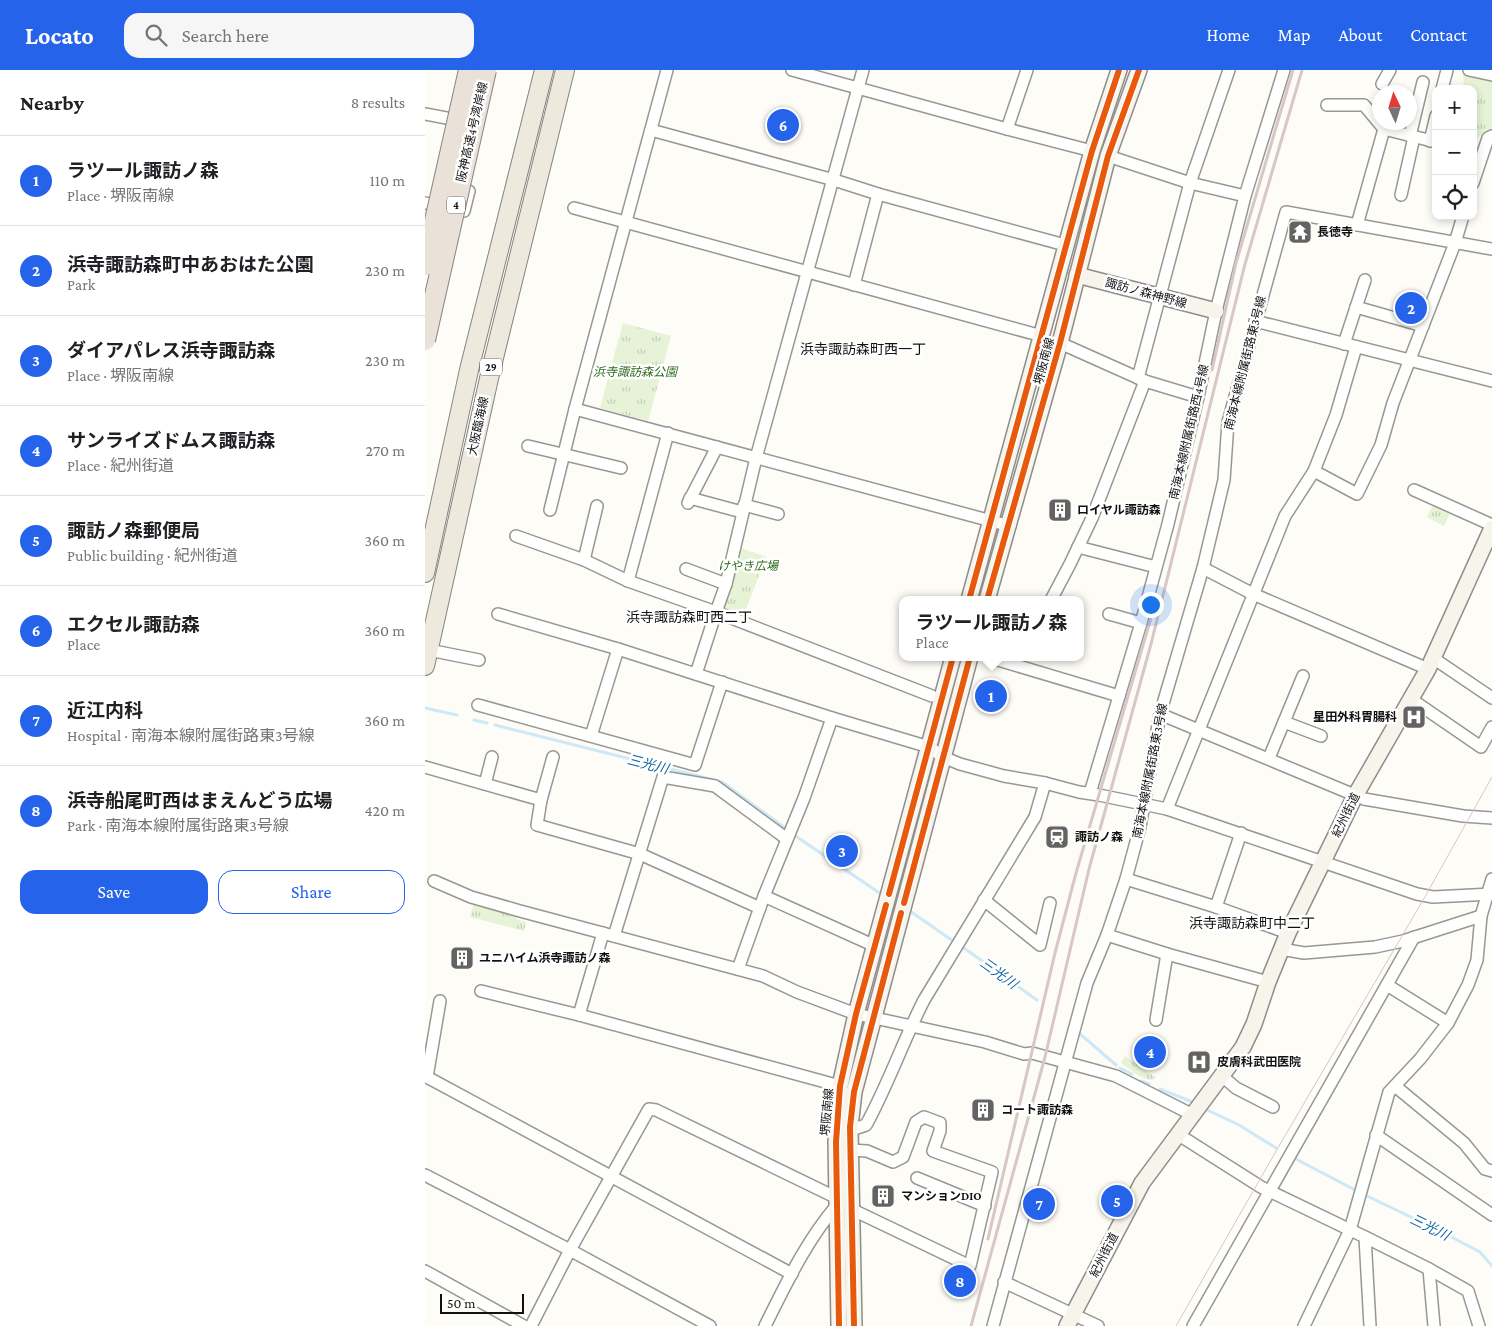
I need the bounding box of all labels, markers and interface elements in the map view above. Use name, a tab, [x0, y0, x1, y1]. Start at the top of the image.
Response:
search box	[124, 13, 474, 58]
icon: search	[142, 21, 170, 49]
text: Locato	[25, 22, 94, 49]
text: Search here	[182, 25, 269, 46]
text: Home	[1207, 25, 1250, 45]
text: Map	[1278, 25, 1310, 45]
text: About	[1338, 25, 1382, 45]
text: Contact	[1410, 25, 1467, 45]
street label: 阪神高速4号湾岸線	[454, 81, 490, 183]
north arrow	[1372, 85, 1417, 130]
map controls	[1432, 85, 1477, 220]
button: +	[1432, 85, 1477, 130]
text: Nearby	[20, 91, 84, 115]
text: 8 results	[351, 94, 405, 111]
pin: 6	[767, 106, 799, 144]
button: −	[1432, 130, 1477, 175]
text: ラツール諏訪ノ森	[67, 160, 219, 181]
text: 1	[33, 172, 39, 189]
text: 110 m	[369, 172, 405, 189]
button: locate	[1432, 175, 1477, 220]
text: Place · 堺阪南線	[67, 187, 174, 204]
road number: 4	[447, 196, 465, 214]
temple icon: 長徳寺	[1287, 219, 1313, 245]
place label: 長徳寺	[1317, 225, 1353, 239]
text: 浜寺諏訪森町中あおはた公園	[67, 254, 314, 275]
text: 2	[32, 262, 40, 279]
text: 230 m	[365, 262, 405, 279]
street label: 諏訪ノ森神野線	[1104, 275, 1188, 311]
text: Park	[67, 276, 95, 293]
pin: 2	[1395, 289, 1427, 327]
street label: 南海本線附属街路東3号線	[1222, 295, 1268, 431]
street label: 堺阪南線	[1031, 336, 1057, 386]
text: ダイアパレス浜寺諏訪森	[67, 340, 276, 361]
district label: 浜寺諏訪森町西一丁	[800, 341, 926, 357]
text: 3	[32, 352, 40, 369]
text: 230 m	[365, 352, 405, 369]
road number: 29	[480, 358, 502, 376]
street label: 南海本線附属街路西4号線	[1167, 363, 1211, 501]
park label: 浜寺諏訪森公園	[593, 365, 679, 379]
text: Place · 堺阪南線	[67, 367, 174, 384]
street label: 大阪臨海線	[465, 395, 491, 457]
text: サンライズドムス諏訪森	[67, 430, 275, 451]
text: 4	[32, 442, 40, 459]
text: 270 m	[366, 442, 405, 459]
text: Place · 紀州街道	[67, 457, 174, 474]
building icon: ロイヤル諏訪森	[1047, 497, 1073, 523]
place label: ロイヤル諏訪森	[1077, 503, 1161, 517]
text: 諏訪ノ森郵便局	[67, 520, 200, 541]
text: 5	[32, 532, 40, 549]
text: 360 m	[364, 532, 405, 549]
text: Public building · 紀州街道	[67, 547, 238, 564]
park label: けやき広場	[718, 559, 780, 573]
your location	[1138, 592, 1164, 618]
popup	[899, 596, 1084, 661]
district label: 浜寺諏訪森町西二丁	[626, 609, 752, 625]
text: ラツール諏訪ノ森	[915, 612, 1068, 633]
text: エクセル諏訪森	[67, 614, 200, 635]
text: 6	[32, 622, 40, 639]
text: 360 m	[364, 622, 405, 639]
text: Place	[915, 634, 949, 651]
text: Place	[67, 636, 100, 653]
pin: 1	[975, 677, 1007, 715]
text: 近江内科	[67, 700, 143, 721]
street label: 南海本線附属街路東3号線	[1130, 702, 1170, 840]
hospital icon: 星田外科胃腸科	[1401, 704, 1427, 730]
place label: 星田外科胃腸科	[1313, 710, 1397, 724]
text: 7	[32, 712, 40, 729]
text: 360 m	[364, 712, 405, 729]
text: Hospital · 南海本線附属街路東3号線	[67, 727, 315, 744]
water label: 三光川	[626, 751, 672, 777]
text: 浜寺船尾町西はまえんどう広場	[67, 790, 332, 811]
street label: 紀州街道	[1329, 790, 1363, 840]
text: 8	[31, 802, 41, 819]
text: 420 m	[364, 802, 405, 819]
text: Park · 南海本線附属街路東3号線	[67, 817, 289, 834]
station icon: 諏訪ノ森	[1044, 824, 1070, 850]
place label: 諏訪ノ森	[1075, 830, 1123, 844]
pin: 3	[826, 832, 858, 870]
button: Save	[20, 870, 208, 914]
button: Share	[218, 870, 405, 914]
district label: 浜寺諏訪森町中二丁	[1189, 915, 1315, 931]
building icon: ユニハイム浜寺諏訪ノ森	[449, 945, 475, 971]
place label: ユニハイム浜寺諏訪ノ森	[479, 951, 611, 965]
water label: 三光川	[977, 954, 1022, 993]
pin: 4	[1134, 1033, 1166, 1071]
hospital icon: 皮膚科武田医院	[1186, 1049, 1212, 1075]
place label: 皮膚科武田医院	[1217, 1055, 1301, 1069]
street label: 堺阪南線	[818, 1087, 836, 1137]
building icon: コート諏訪森	[970, 1097, 996, 1123]
place label: コート諏訪森	[1001, 1103, 1073, 1117]
pin: 5	[1101, 1182, 1133, 1220]
building icon: マンションDIO	[870, 1183, 896, 1209]
pin: 7	[1023, 1185, 1055, 1223]
place label: マンションDIO	[901, 1189, 982, 1203]
water label: 三光川	[1408, 1211, 1454, 1244]
street label: 紀州街道	[1087, 1230, 1121, 1280]
pin: 8	[944, 1262, 976, 1300]
scale bar	[440, 1291, 524, 1314]
text: 50 m	[447, 1295, 475, 1311]

